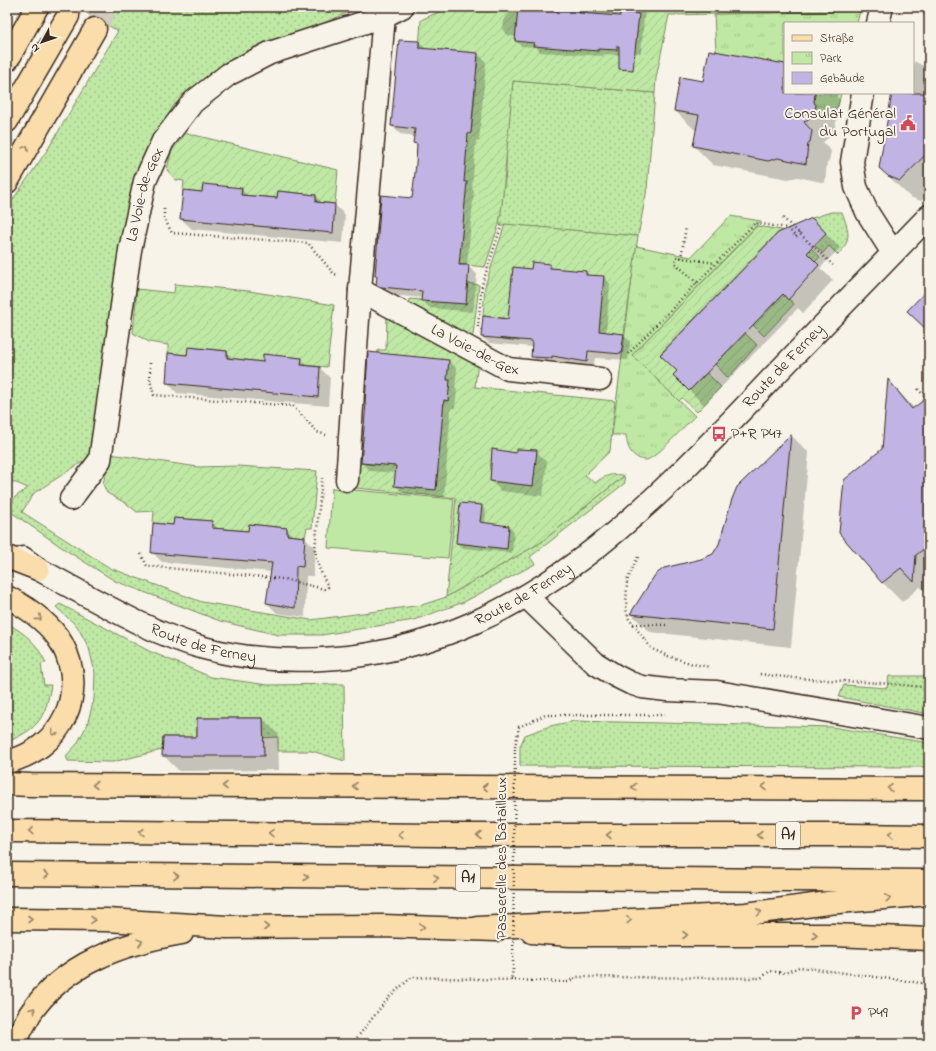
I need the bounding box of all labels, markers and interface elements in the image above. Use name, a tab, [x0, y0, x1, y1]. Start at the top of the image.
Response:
north arrow	[22, 22, 62, 62]
legend	[784, 22, 914, 94]
text: Straße	[820, 30, 854, 48]
text: N	[27, 40, 44, 56]
text: Park	[820, 50, 842, 68]
text: Gebäude	[820, 70, 865, 88]
place label: Consulat Général du Portugal	[785, 102, 896, 144]
public building icon: Consulat Général du Portugal	[899, 114, 917, 132]
street label: La Voie-de-Gex	[120, 144, 170, 244]
one-way arrow	[22, 145, 29, 152]
street label: La Voie-de-Gex	[426, 318, 520, 382]
street label: Route de Ferney	[737, 318, 830, 414]
place label: P+R P47	[731, 422, 783, 446]
bus stop icon: P+R P47	[710, 425, 728, 443]
street label: Route de Ferney	[471, 557, 578, 633]
one-way arrow	[35, 614, 42, 621]
street label: Route de Ferney	[146, 617, 257, 670]
one-way arrow	[52, 729, 59, 736]
street label: Passerelle des Batailleux	[490, 777, 514, 939]
one-way arrow	[92, 781, 98, 789]
one-way arrow	[222, 782, 228, 790]
one-way arrow	[352, 782, 358, 790]
one-way arrow	[482, 783, 488, 791]
one-way arrow	[631, 783, 637, 791]
one-way arrow	[761, 783, 767, 791]
one-way arrow	[887, 784, 893, 792]
road number: A1	[776, 822, 800, 848]
one-way arrow	[28, 827, 34, 835]
one-way arrow	[138, 828, 144, 836]
one-way arrow	[268, 829, 274, 838]
one-way arrow	[398, 831, 404, 839]
one-way arrow	[476, 831, 482, 839]
one-way arrow	[606, 831, 612, 839]
one-way arrow	[757, 831, 763, 839]
one-way arrow	[887, 831, 893, 839]
road number: A1	[456, 865, 480, 891]
one-way arrow	[43, 871, 49, 879]
one-way arrow	[173, 872, 179, 880]
one-way arrow	[303, 873, 309, 881]
one-way arrow	[433, 874, 439, 882]
one-way arrow	[885, 893, 891, 902]
one-way arrow	[756, 908, 762, 917]
one-way arrow	[27, 915, 33, 923]
one-way arrow	[90, 916, 96, 924]
one-way arrow	[626, 916, 632, 924]
one-way arrow	[263, 923, 269, 931]
one-way arrow	[419, 923, 425, 931]
one-way arrow	[682, 931, 688, 939]
one-way arrow	[812, 931, 818, 939]
one-way arrow	[137, 938, 144, 946]
place label: P49	[868, 1001, 888, 1025]
parking icon: P49	[847, 1004, 865, 1022]
one-way arrow	[28, 1007, 36, 1014]

